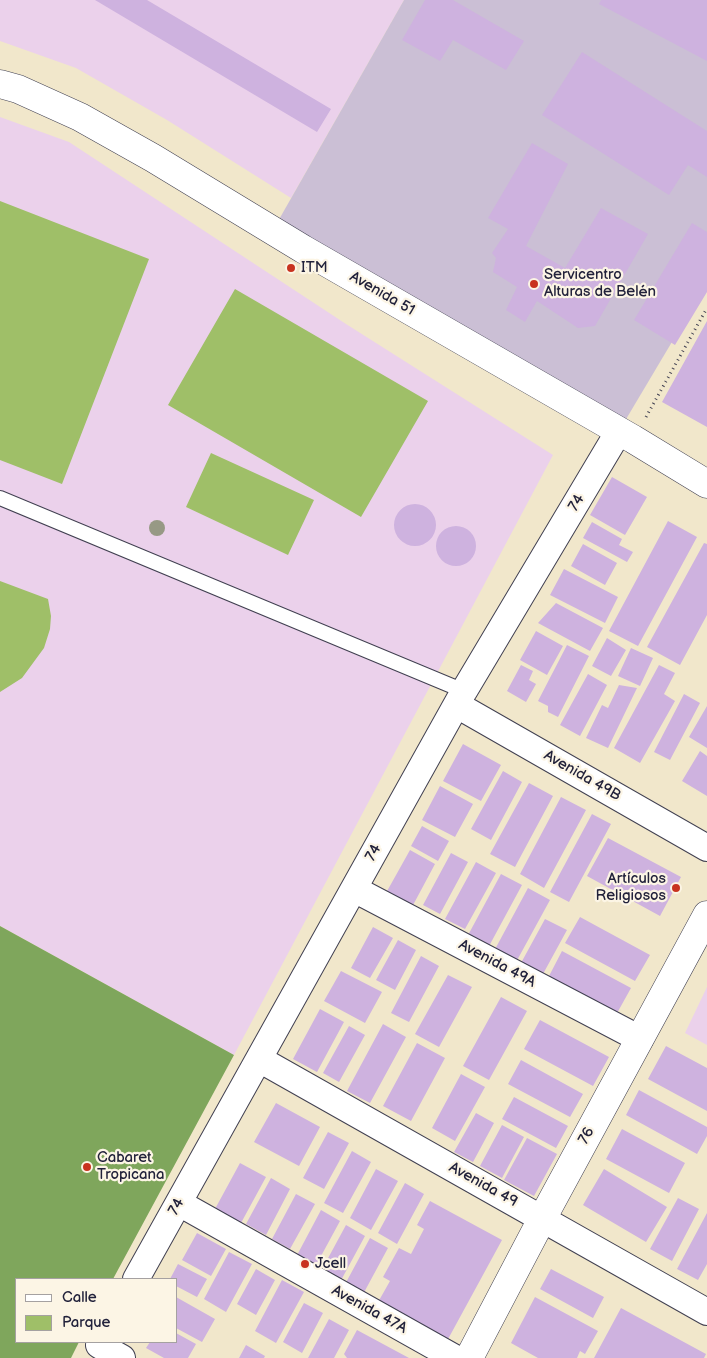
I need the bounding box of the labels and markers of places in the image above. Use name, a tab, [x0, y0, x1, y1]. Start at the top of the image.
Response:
place label: ITM	[301, 259, 328, 277]
marker: ITM	[285, 262, 297, 274]
place label: Servicentro Alturas de Belén	[544, 266, 656, 301]
marker: Servicentro Alturas de Belén	[528, 278, 540, 290]
place label: Artículos Religiosos	[596, 870, 666, 905]
marker: Artículos Religiosos	[670, 882, 682, 894]
place label: Cabaret Tropicana	[97, 1149, 165, 1184]
marker: Cabaret Tropicana	[81, 1161, 93, 1173]
place label: Jcell	[315, 1255, 346, 1273]
marker: Jcell	[299, 1258, 311, 1270]

